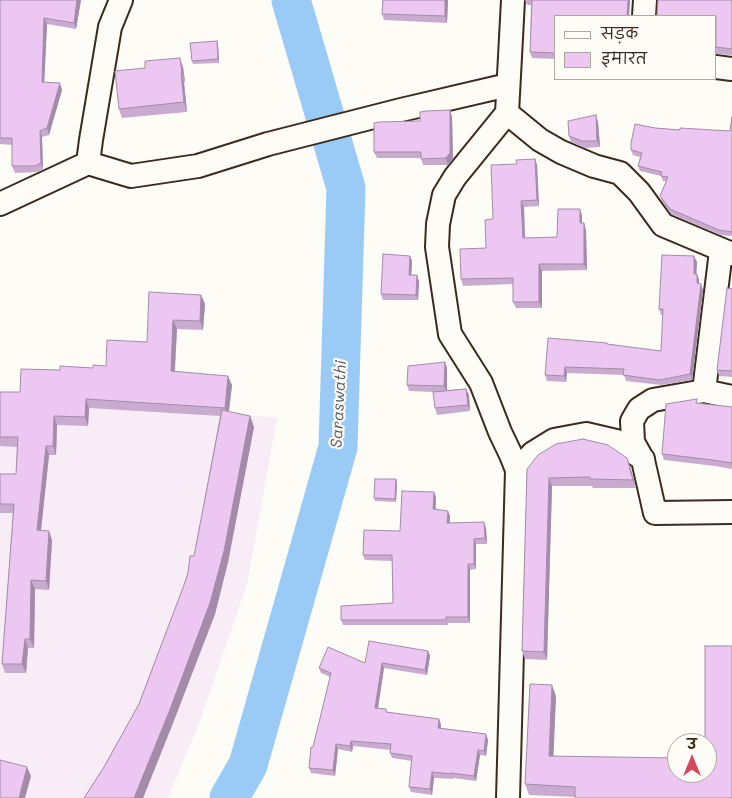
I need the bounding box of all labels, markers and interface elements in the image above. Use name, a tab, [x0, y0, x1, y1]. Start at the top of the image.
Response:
legend	[554, 15, 717, 80]
text: सड़क	[601, 23, 638, 43]
text: इमारत	[601, 48, 647, 68]
water label: Saraswathi	[327, 360, 351, 448]
north arrow	[667, 733, 717, 783]
text: उ	[687, 734, 697, 753]

